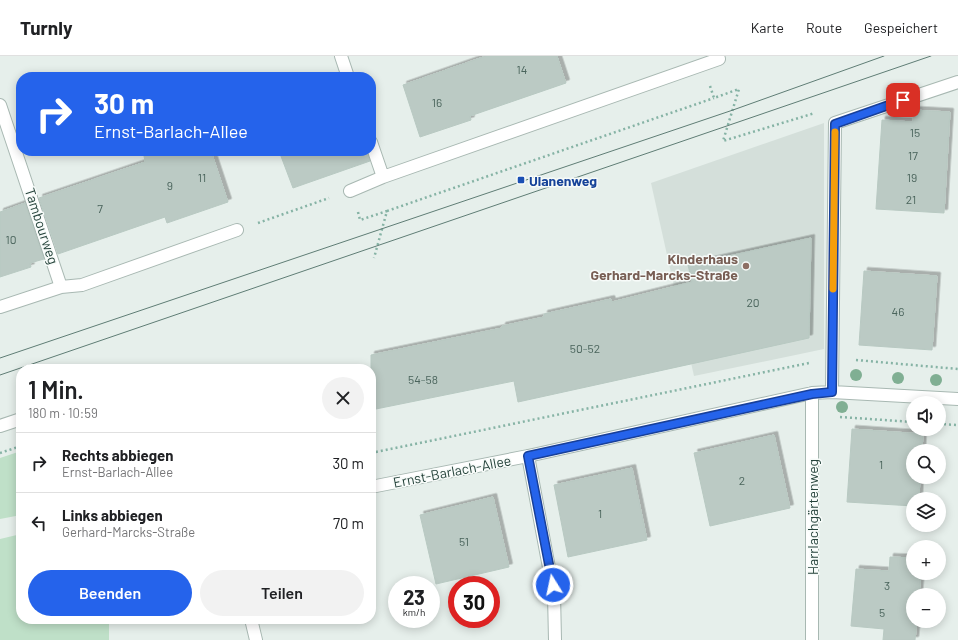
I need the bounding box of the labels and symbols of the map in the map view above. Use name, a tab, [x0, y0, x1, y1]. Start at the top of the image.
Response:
house number: 14	[517, 62, 527, 76]
pin	[886, 83, 920, 117]
house number: 16	[432, 95, 442, 109]
house number: 15	[910, 125, 920, 139]
house number: 17	[908, 148, 918, 162]
house number: 11	[198, 170, 206, 184]
house number: 19	[907, 170, 917, 184]
place label: Ulanenweg	[529, 172, 597, 189]
marker: Ulanenweg	[516, 175, 526, 185]
house number: 9	[167, 178, 173, 192]
street label: Tambourweg	[22, 186, 62, 266]
house number: 21	[906, 192, 916, 206]
house number: 7	[97, 201, 103, 215]
house number: 10	[6, 232, 16, 246]
place label: Kinderhaus Gerhard-Marcks-Straße	[590, 250, 738, 283]
marker: Kinderhaus Gerhard-Marcks-Straße	[741, 261, 751, 271]
house number: 20	[746, 295, 760, 309]
house number: 46	[892, 304, 904, 318]
house number: 50-52	[570, 341, 600, 355]
house number: 54-58	[408, 372, 438, 386]
street label: Ernst-Barlach-Allee	[392, 451, 512, 491]
house number: 1	[879, 457, 883, 471]
street label: Harrlachgärtenweg	[804, 459, 821, 575]
house number: 2	[739, 473, 745, 487]
house number: 1	[598, 506, 602, 520]
house number: 51	[459, 534, 469, 548]
position arrow	[532, 564, 574, 606]
speed limit sign: 30	[448, 576, 500, 628]
house number: 3	[884, 578, 890, 592]
house number: 5	[879, 605, 885, 619]

